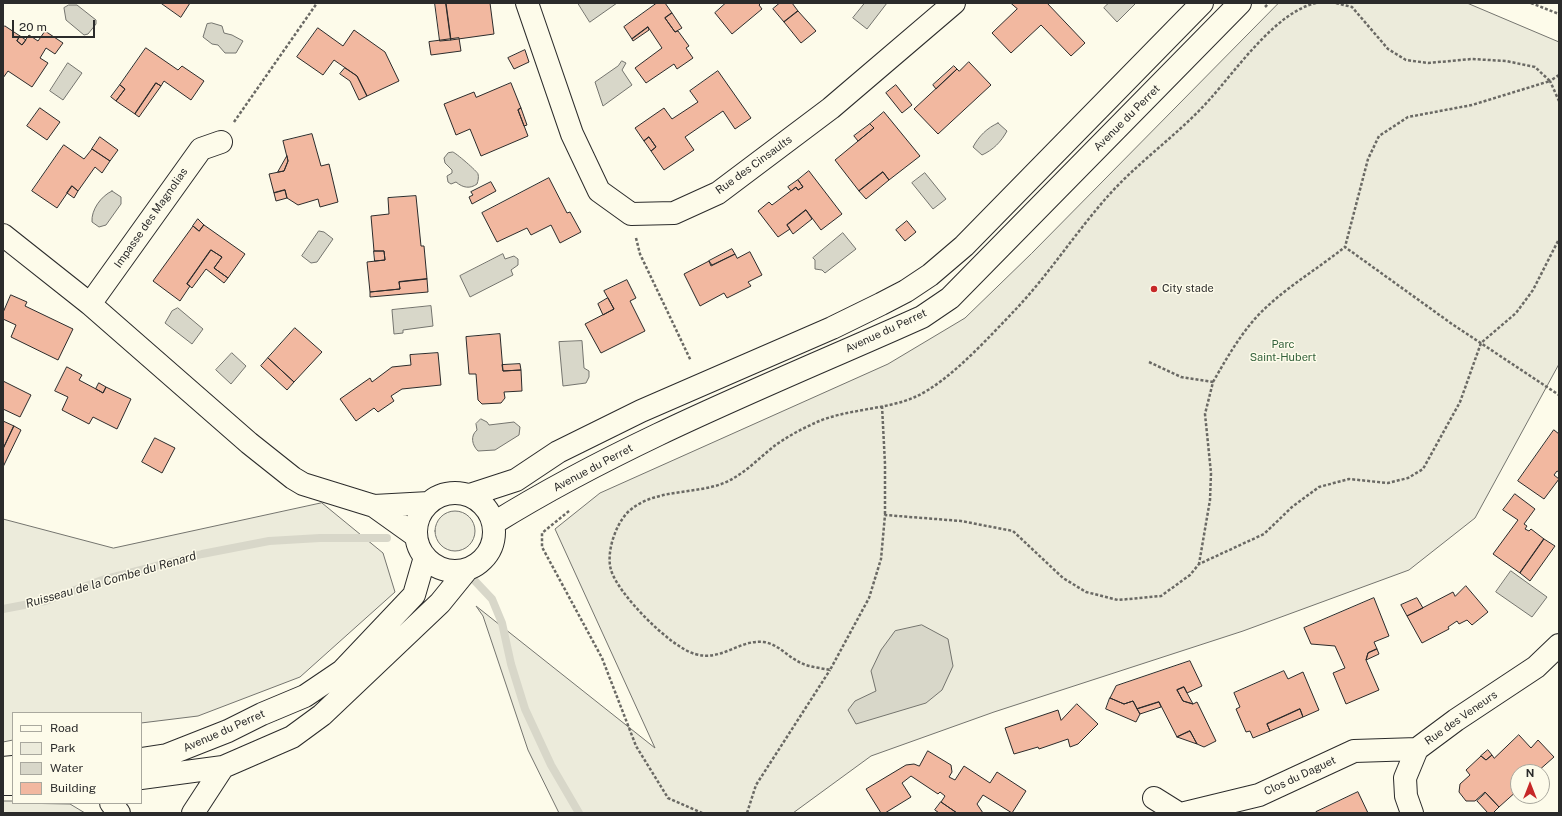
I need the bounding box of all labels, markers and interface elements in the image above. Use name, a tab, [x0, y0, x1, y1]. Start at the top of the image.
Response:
scale bar	[14, 12, 97, 38]
text: 20 m	[19, 20, 47, 34]
street label: Avenue du Perret	[1091, 82, 1163, 154]
street label: Rue des Cinsaults	[713, 133, 795, 197]
street label: Impasse des Magnolias	[111, 165, 191, 271]
place label: City stade	[1162, 282, 1214, 296]
marker: City stade	[1149, 284, 1159, 294]
street label: Avenue du Perret	[843, 306, 929, 356]
park label: Parc Saint-Hubert	[1250, 338, 1316, 364]
street label: Avenue du Perret	[551, 442, 635, 494]
water label: Ruisseau de la Combe du Renard	[24, 549, 198, 611]
street label: Rue des Veneurs	[1422, 688, 1500, 748]
street label: Avenue du Perret	[181, 707, 267, 755]
legend	[12, 712, 142, 804]
text: Road	[50, 721, 78, 735]
text: Park	[50, 741, 76, 755]
street label: Clos du Daguet	[1262, 754, 1338, 798]
text: Water	[50, 761, 83, 775]
north arrow	[1510, 764, 1550, 804]
text: N	[1526, 767, 1534, 779]
text: Building	[50, 781, 96, 795]

